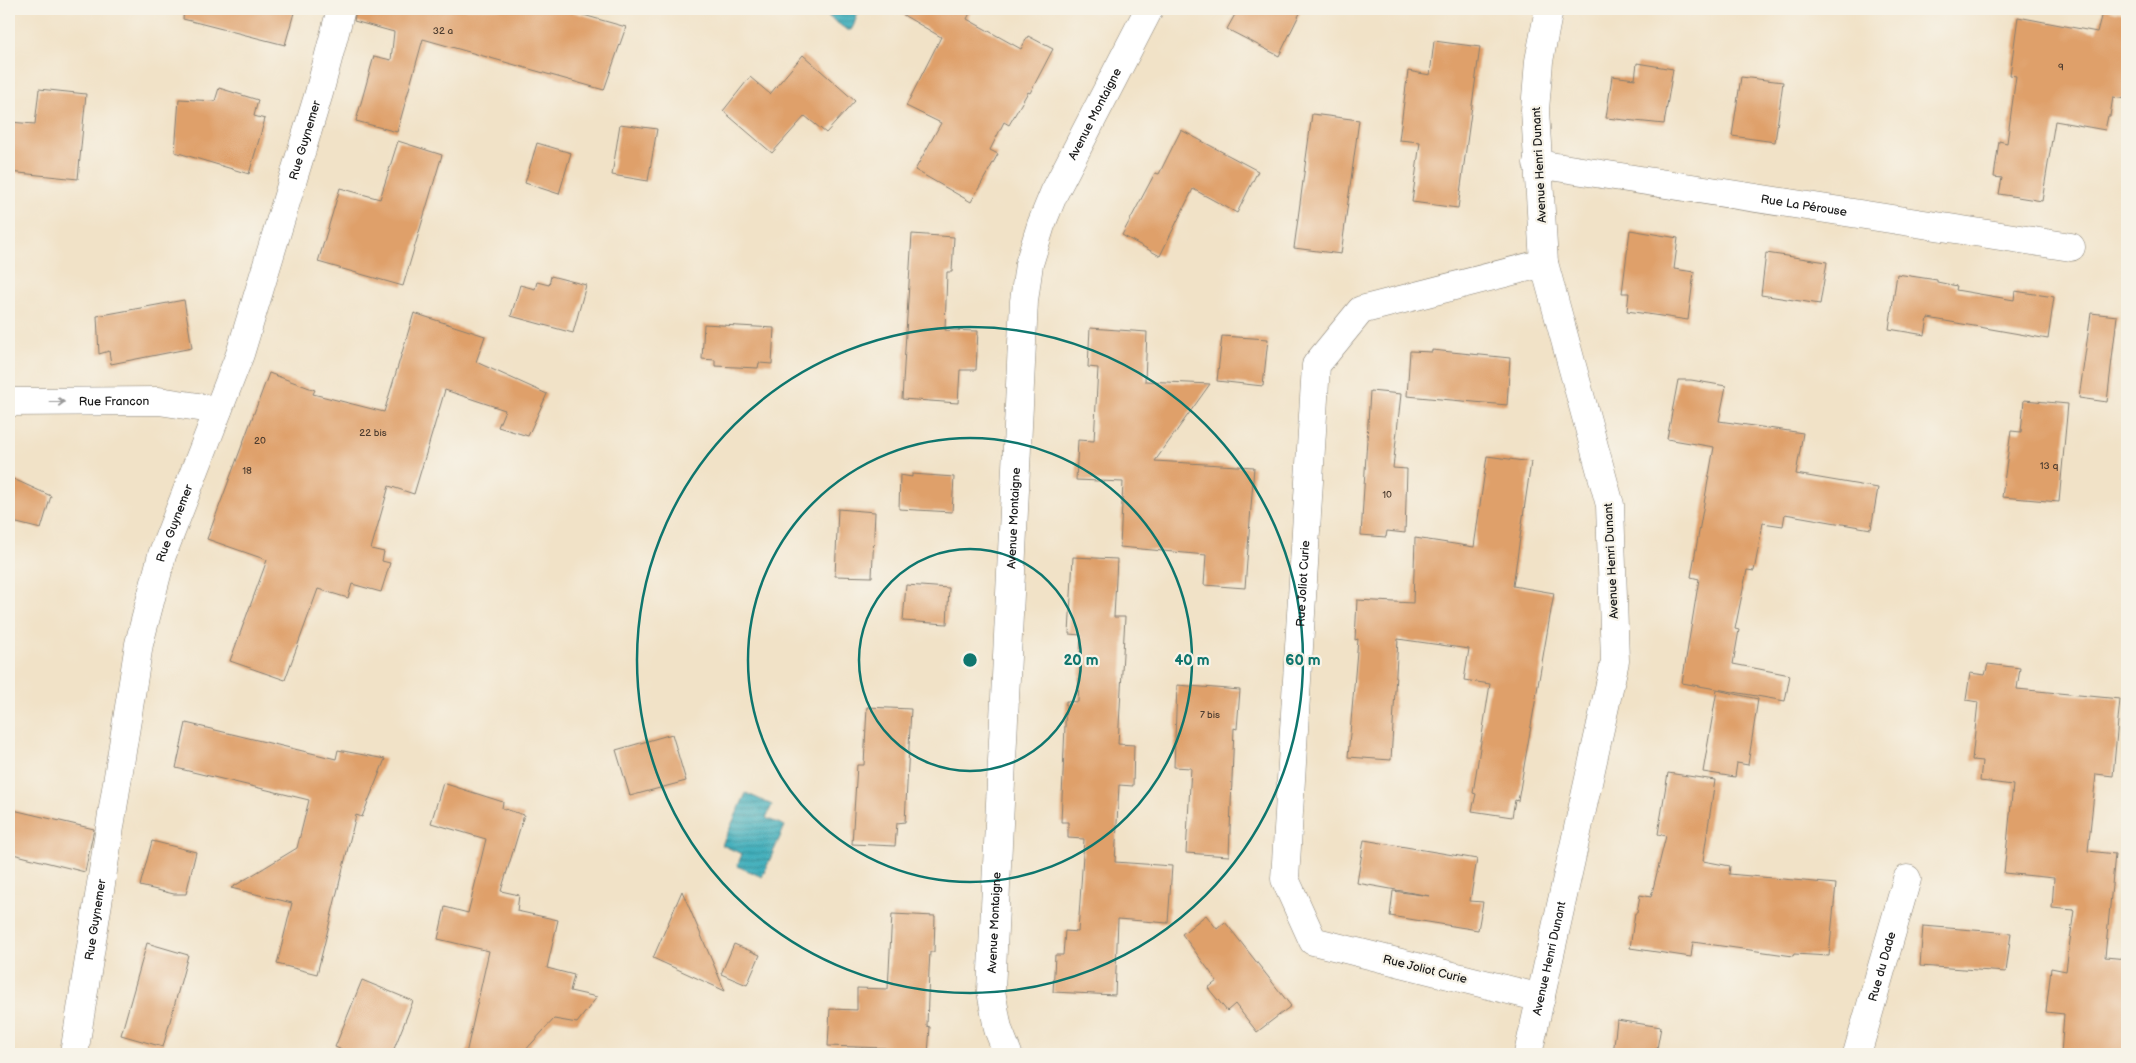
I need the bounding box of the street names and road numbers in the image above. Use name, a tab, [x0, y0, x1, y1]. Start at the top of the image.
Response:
street label: Avenue Montaigne	[1065, 66, 1125, 163]
street label: Rue Guynemer	[286, 98, 324, 182]
street label: Avenue Henri Dunant	[1529, 106, 1550, 223]
street label: Rue La Pérouse	[1760, 192, 1848, 220]
street label: Rue Francon	[79, 394, 149, 410]
street label: Avenue Montaigne	[1004, 467, 1024, 569]
street label: Rue Guynemer	[153, 482, 197, 564]
street label: Avenue Henri Dunant	[1601, 502, 1622, 619]
street label: Rue Joliot Curie	[1293, 540, 1313, 627]
street label: Avenue Montaigne	[985, 872, 1005, 974]
street label: Rue Guynemer	[82, 877, 110, 961]
street label: Avenue Henri Dunant	[1530, 900, 1570, 1017]
street label: Rue du Dade	[1865, 930, 1900, 1003]
street label: Rue Joliot Curie	[1381, 952, 1469, 987]

